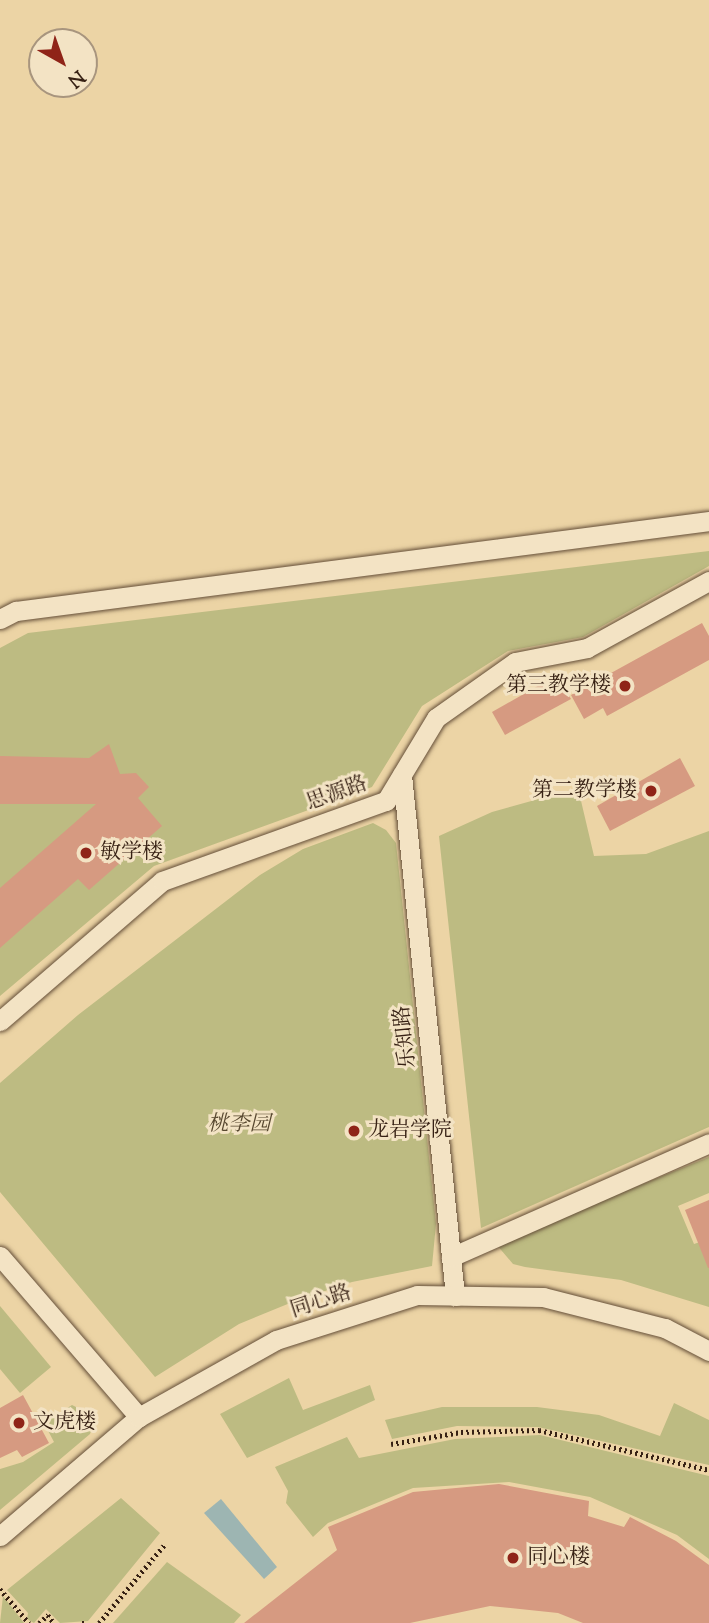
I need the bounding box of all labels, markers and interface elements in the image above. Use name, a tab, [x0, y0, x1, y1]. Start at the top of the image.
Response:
north arrow	[28, 28, 98, 98]
text: N	[61, 63, 90, 93]
place label: 第三教学楼	[506, 673, 611, 699]
marker: 第三教学楼	[617, 678, 633, 694]
street label: 思源路	[303, 771, 371, 817]
place label: 第二教学楼	[532, 778, 637, 804]
marker: 第二教学楼	[643, 783, 659, 799]
place label: 敏学楼	[100, 840, 163, 866]
marker: 敏学楼	[78, 845, 94, 861]
street label: 乐知路	[390, 1004, 422, 1070]
park label: 桃李园	[208, 1112, 270, 1138]
place label: 龙岩学院	[368, 1118, 452, 1144]
marker: 龙岩学院	[346, 1123, 362, 1139]
street label: 同心路	[287, 1280, 355, 1324]
place label: 文虎楼	[33, 1410, 96, 1436]
marker: 文虎楼	[11, 1415, 27, 1431]
place label: 同心楼	[527, 1545, 590, 1571]
marker: 同心楼	[505, 1550, 521, 1566]

